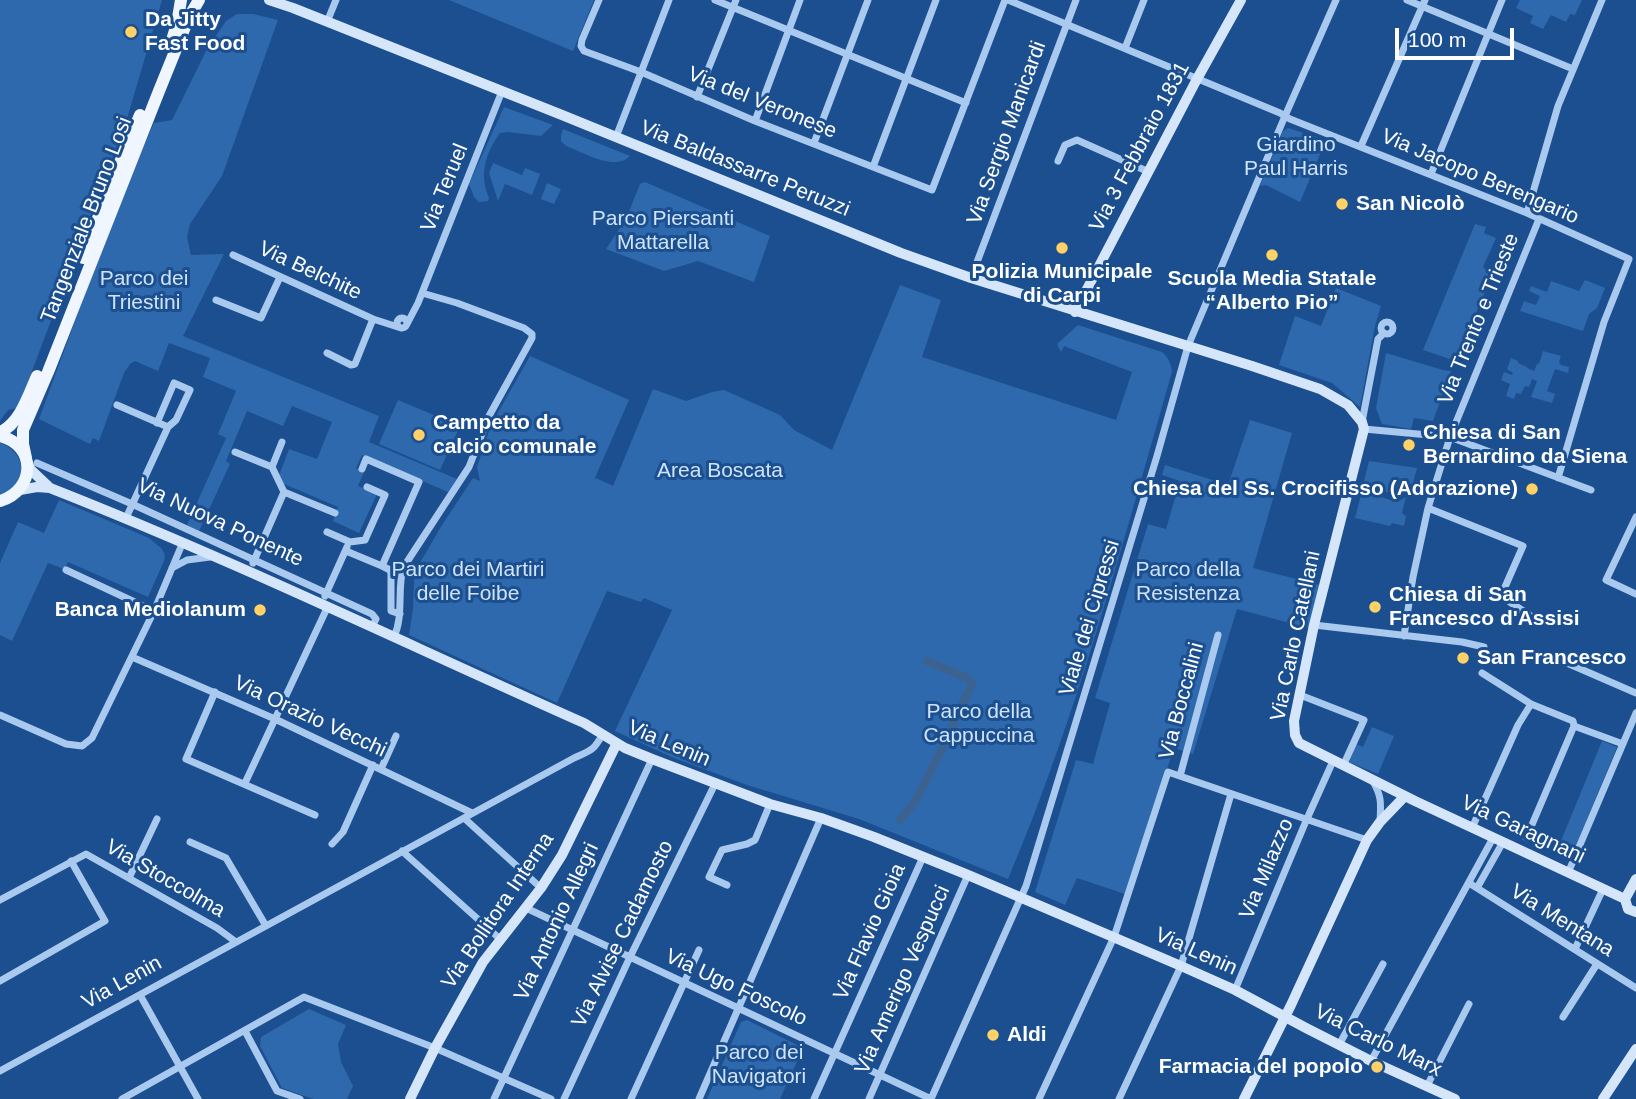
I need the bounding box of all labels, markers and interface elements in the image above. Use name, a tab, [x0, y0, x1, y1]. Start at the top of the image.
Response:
place label: Da Jitty Fast Food	[145, 7, 245, 57]
scale bar	[1398, 14, 1517, 58]
marker: Da Jitty Fast Food	[123, 24, 139, 40]
text: 100 m	[1408, 28, 1466, 51]
street label: Via Sergio Manicardi	[962, 38, 1052, 228]
street label: Via 3 Febbraio 1831	[1085, 58, 1195, 236]
street label: Via del Veronese	[684, 62, 840, 144]
street label: Tangenziale Bruno Losi	[36, 114, 138, 326]
street label: Via Baldassarre Peruzzi	[637, 115, 853, 223]
street label: Via Jacopo Berengario	[1377, 124, 1583, 230]
park label: Giardino Paul Harris	[1244, 132, 1348, 182]
street label: Via Teruel	[416, 140, 474, 236]
place label: San Nicolò	[1356, 191, 1465, 217]
marker: San Nicolò	[1334, 196, 1350, 212]
park label: Parco Piersanti Mattarella	[592, 206, 734, 256]
street label: Via Trento e Trieste	[1433, 230, 1525, 408]
street label: Via Belchite	[255, 236, 365, 306]
marker: Polizia Municipale di Carpi	[1054, 240, 1070, 256]
marker: Scuola Media Statale “Alberto Pio”	[1264, 247, 1280, 263]
place label: Polizia Municipale di Carpi	[972, 259, 1152, 309]
park label: Parco dei Triestini	[100, 266, 188, 316]
place label: Scuola Media Statale “Alberto Pio”	[1168, 266, 1376, 316]
place label: Campetto da calcio comunale	[433, 410, 596, 460]
place label: Chiesa di San Bernardino da Siena	[1423, 420, 1627, 470]
marker: Campetto da calcio comunale	[411, 427, 427, 443]
marker: Chiesa di San Bernardino da Siena	[1401, 437, 1417, 453]
park label: Area Boscata	[657, 458, 783, 484]
street label: Via Nuova Ponente	[133, 473, 307, 573]
place label: Chiesa del Ss. Crocifisso (Adorazione)	[1133, 476, 1518, 502]
marker: Chiesa del Ss. Crocifisso (Adorazione)	[1524, 481, 1540, 497]
street label: Viale dei Cipressi	[1054, 537, 1126, 699]
street label: Via Carlo Catellani	[1266, 549, 1326, 723]
park label: Parco dei Martiri delle Foibe	[392, 557, 544, 607]
park label: Parco della Resistenza	[1135, 557, 1241, 607]
place label: Chiesa di San Francesco d'Assisi	[1389, 582, 1580, 632]
place label: Banca Mediolanum	[55, 597, 246, 623]
marker: Chiesa di San Francesco d'Assisi	[1367, 599, 1383, 615]
marker: Banca Mediolanum	[252, 602, 268, 618]
street label: Via Boccalini	[1154, 640, 1210, 762]
place label: San Francesco	[1477, 645, 1626, 671]
marker: San Francesco	[1455, 650, 1471, 666]
street label: Via Orazio Vecchi	[230, 671, 390, 763]
park label: Parco della Cappuccina	[924, 699, 1034, 749]
street label: Via Lenin	[624, 715, 714, 773]
street label: Via Garagnani	[1457, 790, 1589, 870]
street label: Via Milazzo	[1234, 815, 1300, 923]
street label: Via Bollitora Interna	[436, 828, 560, 994]
street label: Via Stoccolma	[101, 835, 229, 923]
street label: Via Alvise Cadamosto	[567, 836, 679, 1032]
street label: Via Antonio Allegri	[509, 839, 605, 1005]
street label: Via Flavio Gioia	[829, 860, 911, 1004]
street label: Via Mentana	[1505, 879, 1619, 963]
street label: Via Amerigo Vespucci	[850, 882, 956, 1078]
street label: Via Lenin	[1151, 923, 1241, 981]
street label: Via Ugo Foscolo	[661, 944, 811, 1032]
street label: Via Lenin	[78, 951, 166, 1015]
street label: Via Carlo Marx	[1310, 999, 1446, 1083]
place label: Aldi	[1007, 1022, 1047, 1048]
marker: Aldi	[985, 1027, 1001, 1043]
park label: Parco dei Navigatori	[712, 1040, 806, 1090]
place label: Farmacia del popolo	[1159, 1054, 1363, 1080]
marker: Farmacia del popolo	[1369, 1059, 1385, 1075]

